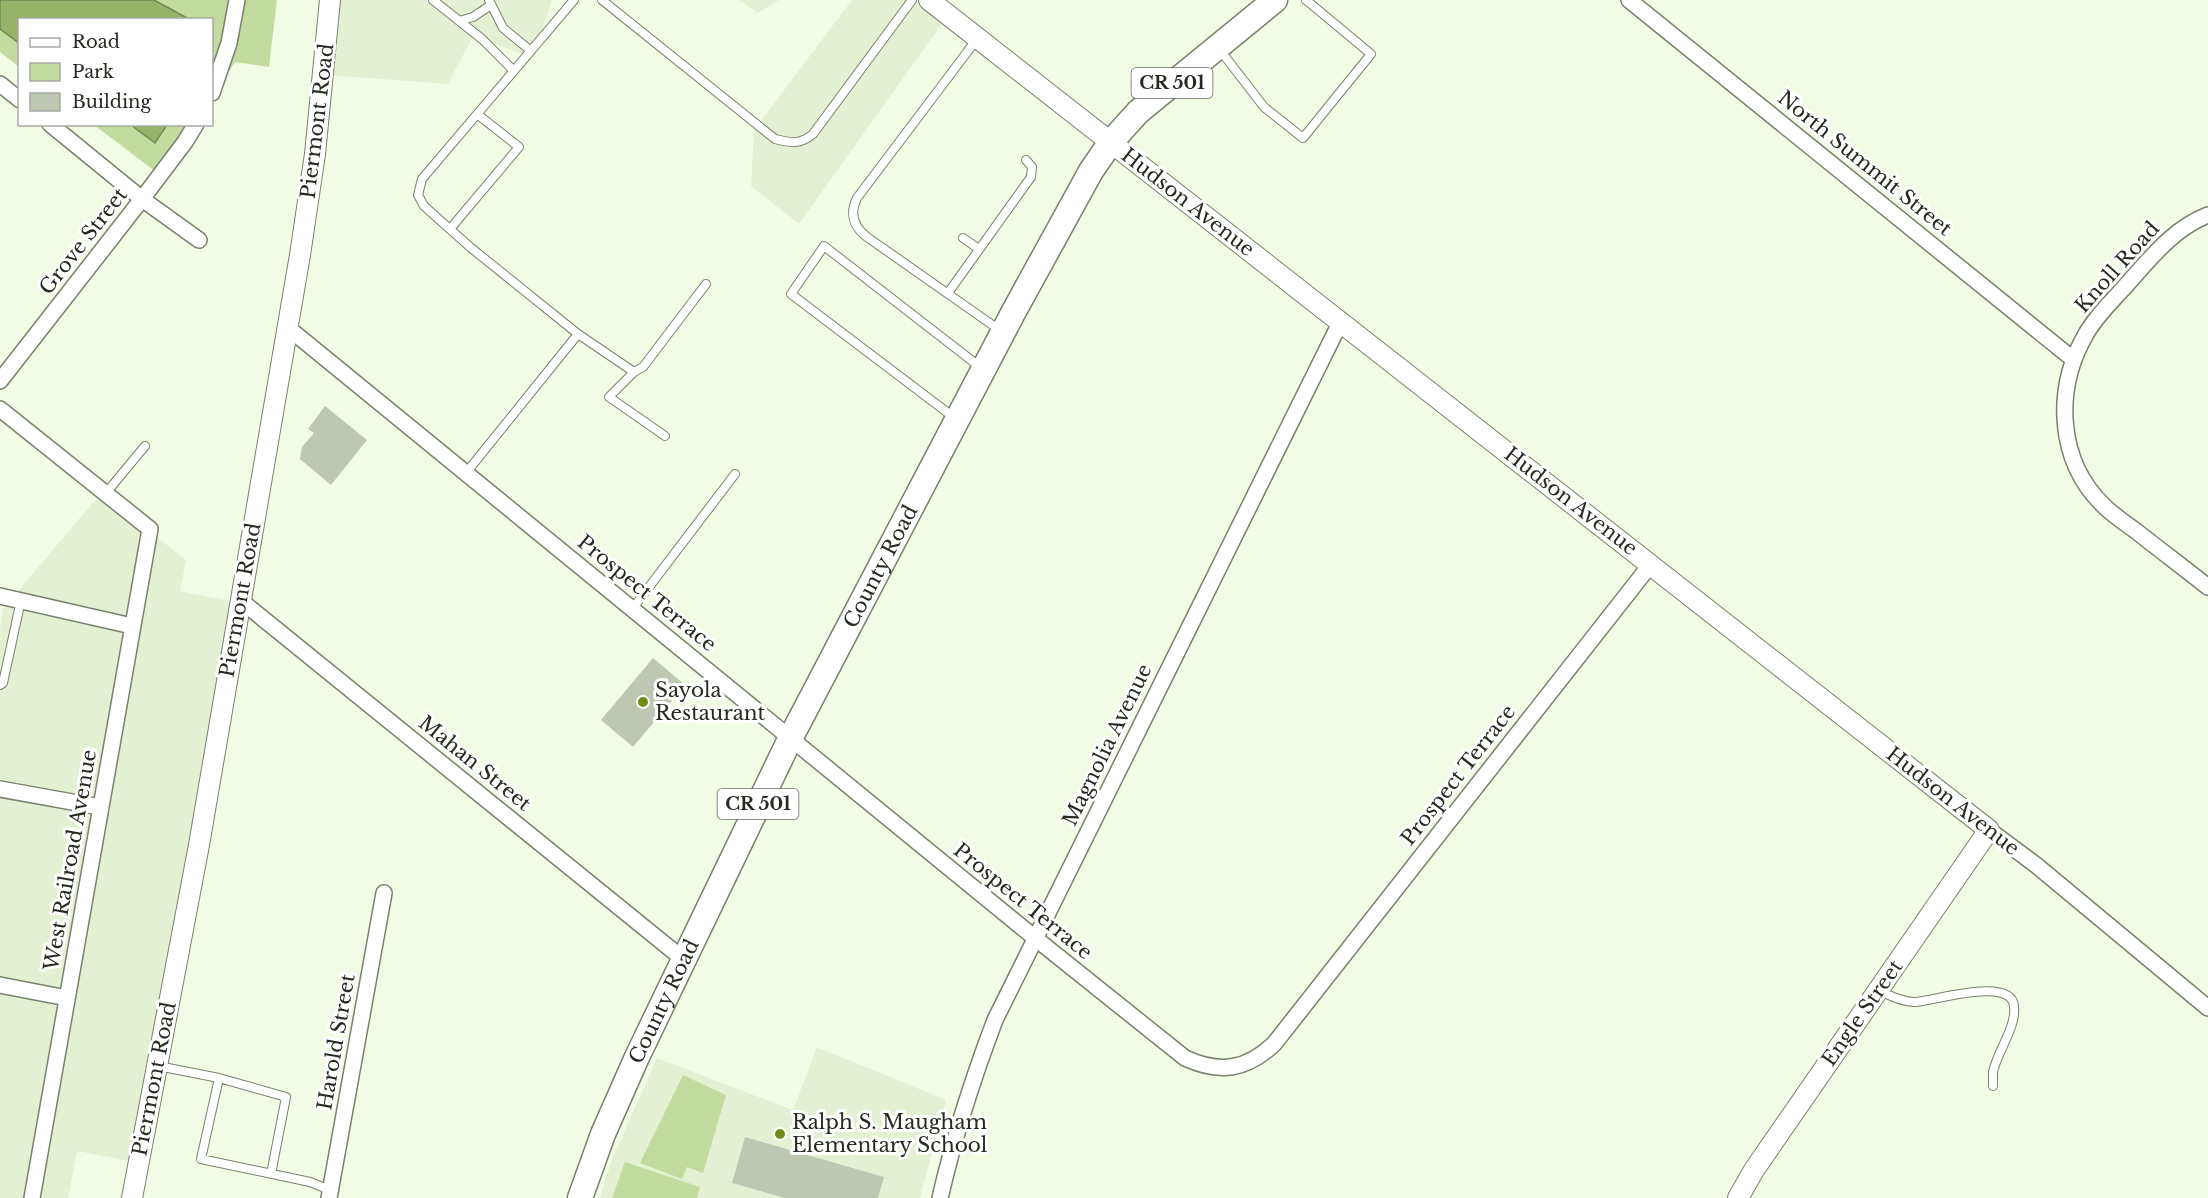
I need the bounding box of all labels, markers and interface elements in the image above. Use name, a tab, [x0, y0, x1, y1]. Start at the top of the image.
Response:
legend	[18, 18, 213, 126]
text: Road	[72, 31, 120, 53]
street label: Piermont Road	[296, 42, 338, 200]
text: Park	[72, 61, 114, 83]
road number: CR 501	[1132, 68, 1212, 98]
street label: North Summit Street	[1773, 86, 1957, 241]
text: Building	[72, 91, 151, 113]
street label: Hudson Avenue	[1117, 143, 1259, 261]
street label: Grove Street	[34, 183, 132, 299]
street label: Knoll Road	[2070, 216, 2164, 318]
street label: Hudson Avenue	[1500, 442, 1642, 560]
street label: County Road	[838, 501, 922, 632]
street label: Piermont Road	[215, 521, 265, 679]
street label: Prospect Terrace	[573, 530, 721, 656]
street label: Magnolia Avenue	[1057, 660, 1157, 830]
place label: Sayola Restaurant	[655, 678, 766, 725]
marker: Sayola Restaurant	[636, 695, 650, 709]
street label: Prospect Terrace	[1396, 700, 1520, 850]
street label: Mahan Street	[414, 710, 536, 816]
street label: Hudson Avenue	[1882, 742, 2024, 860]
street label: West Railroad Avenue	[39, 748, 101, 973]
road number: CR 501	[718, 789, 798, 819]
street label: Prospect Terrace	[949, 838, 1097, 964]
street label: County Road	[624, 935, 704, 1067]
street label: Engle Street	[1817, 955, 1908, 1071]
street label: Harold Street	[312, 972, 360, 1112]
street label: Piermont Road	[127, 1000, 181, 1158]
place label: Ralph S. Maugham Elementary School	[792, 1110, 987, 1157]
marker: Ralph S. Maugham Elementary School	[773, 1127, 787, 1141]

